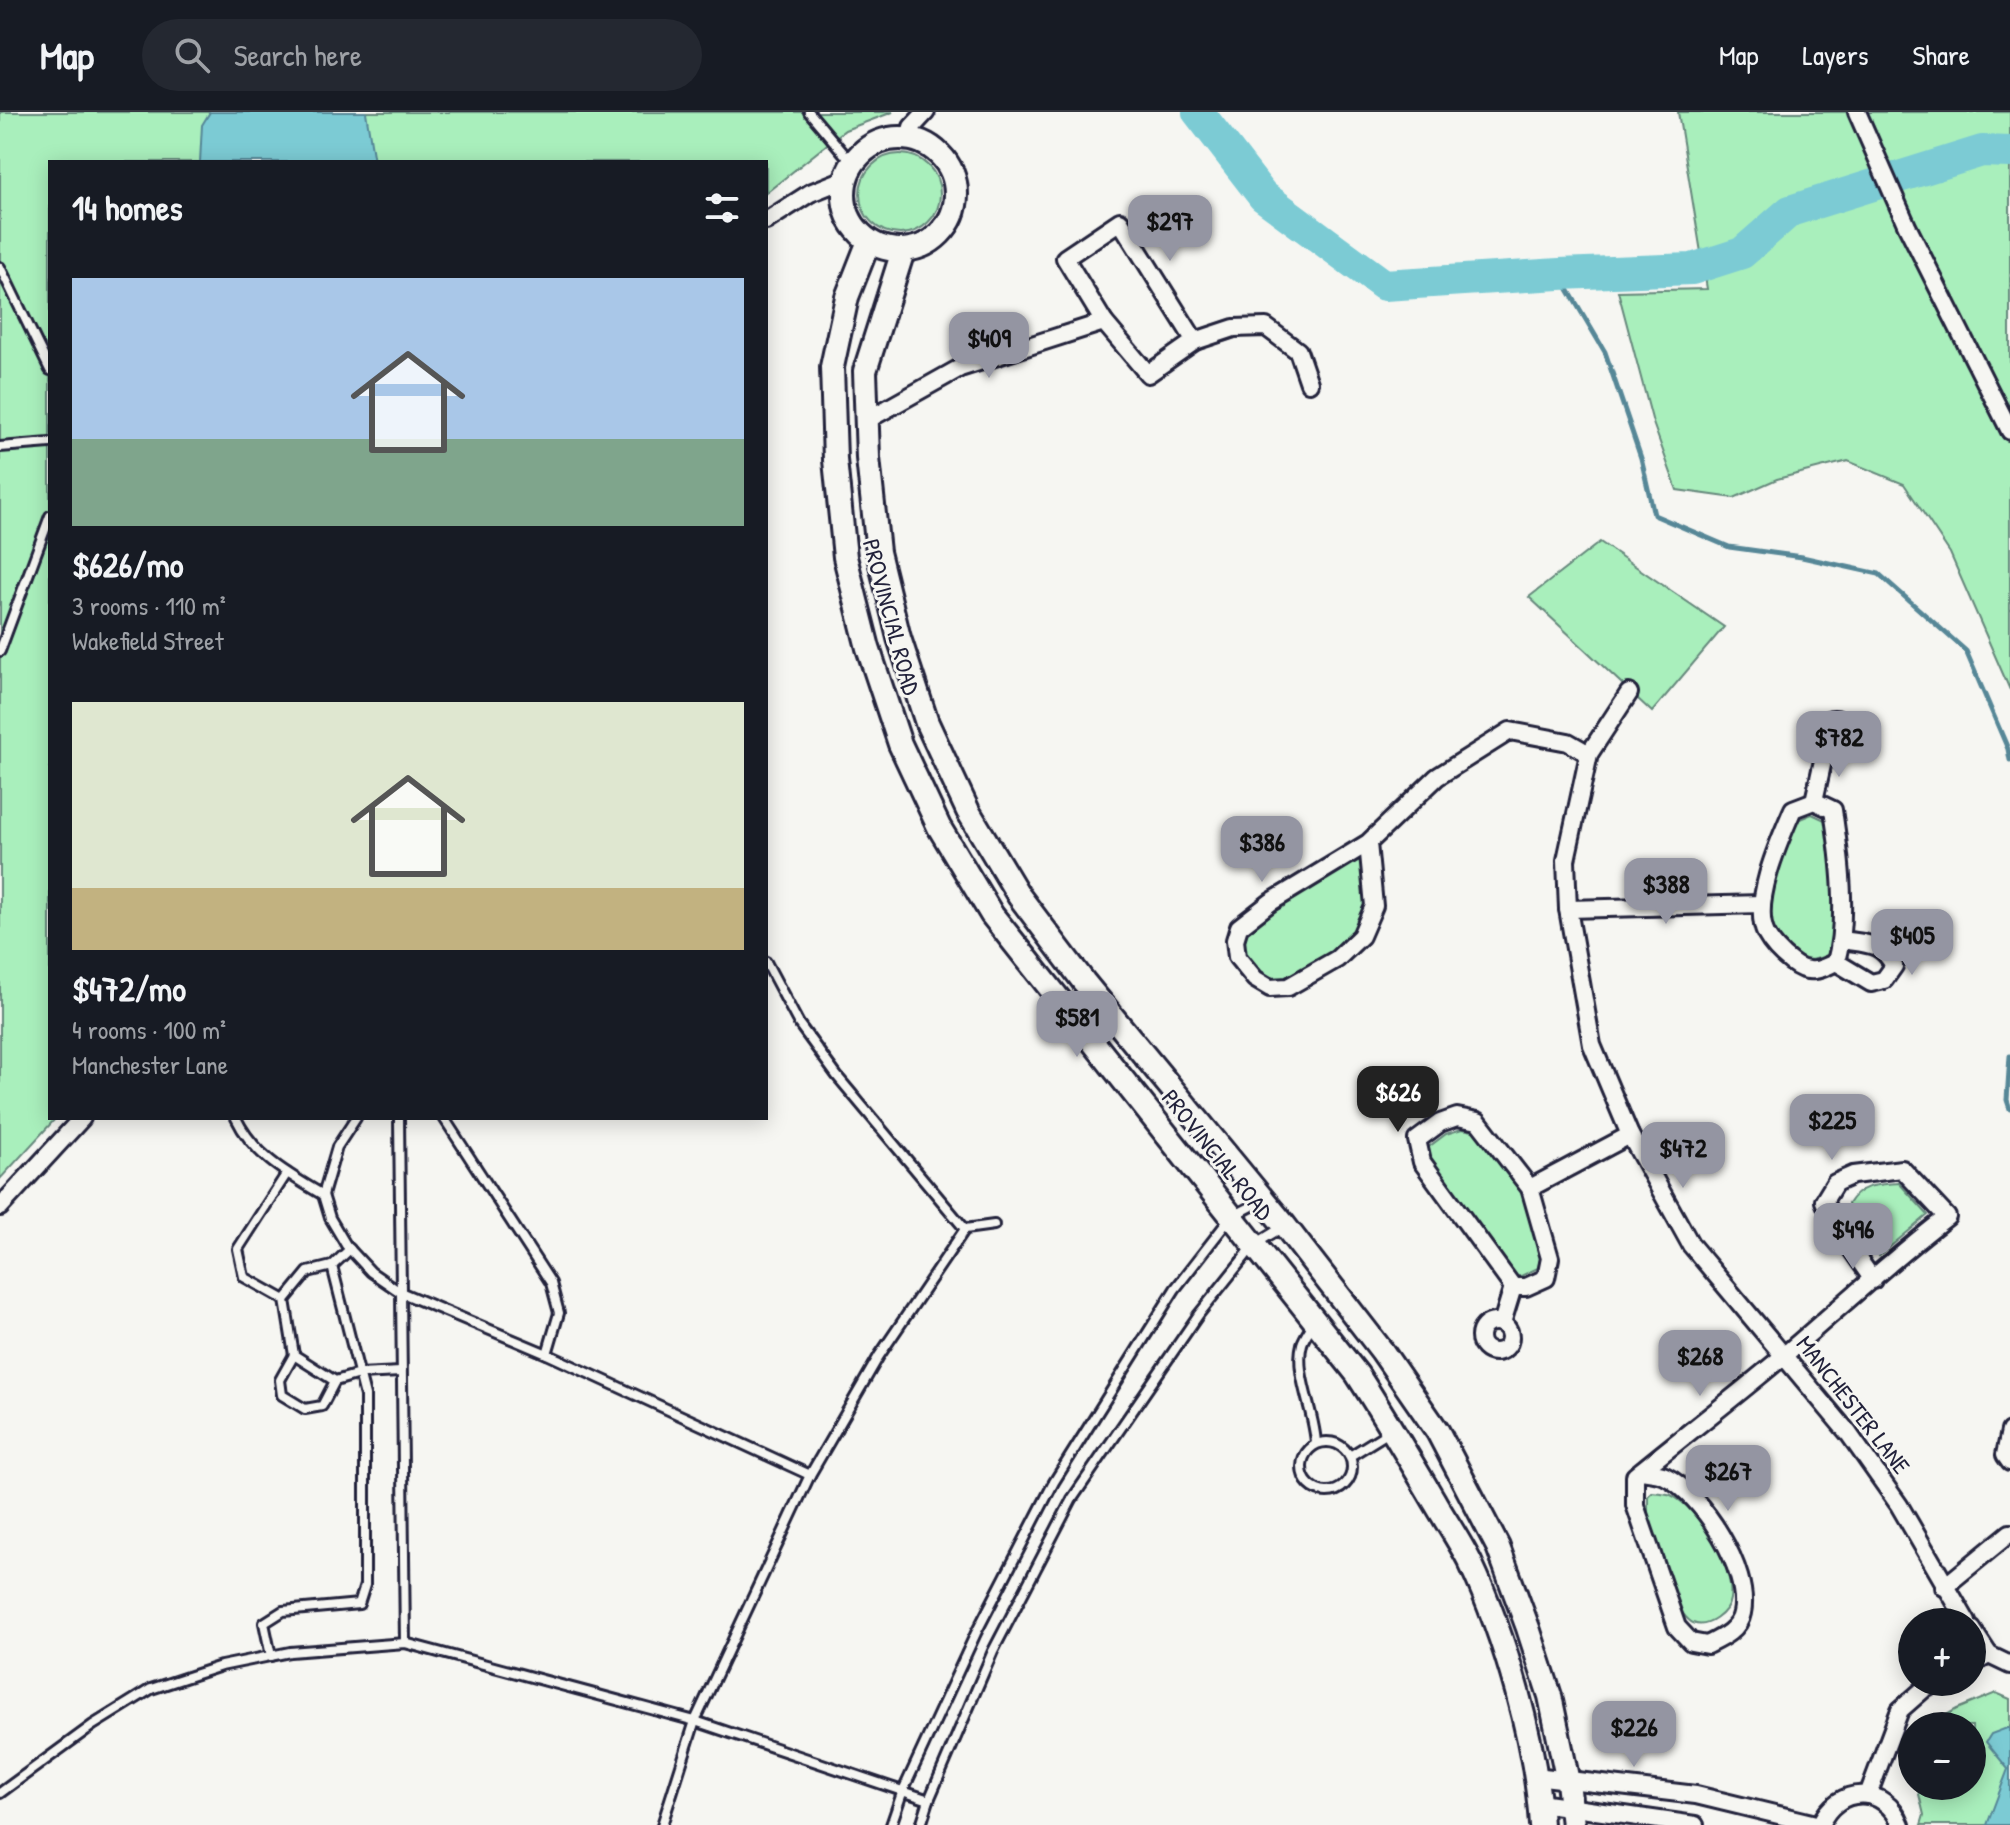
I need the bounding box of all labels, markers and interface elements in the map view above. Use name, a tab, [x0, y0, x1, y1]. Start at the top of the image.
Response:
search box	[142, 19, 702, 91]
text: Map	[40, 29, 94, 81]
icon: search	[170, 33, 214, 77]
text: Search here	[234, 35, 362, 75]
text: Map	[1719, 36, 1759, 74]
text: Layers	[1803, 36, 1868, 74]
text: Share	[1912, 36, 1970, 74]
text: 14 homes	[72, 185, 183, 231]
icon: filters	[700, 186, 744, 230]
pin: $297	[1123, 195, 1217, 263]
text: $297	[1146, 203, 1194, 238]
pin: $409	[942, 312, 1036, 380]
text: $409	[967, 320, 1011, 355]
icon: home	[336, 330, 480, 474]
street label: PROVINCIAL ROAD	[856, 535, 928, 699]
text: $626/mo	[72, 542, 184, 588]
text: 3 rooms · 110 m²	[72, 588, 226, 623]
text: Wakefield Street	[72, 623, 224, 658]
pin: $782	[1792, 711, 1886, 779]
text: $782	[1814, 719, 1864, 754]
icon: home	[336, 754, 480, 898]
pin: $386	[1215, 816, 1309, 884]
text: $386	[1239, 824, 1285, 859]
pin: $388	[1619, 858, 1713, 926]
text: $388	[1642, 866, 1690, 901]
pin: $405	[1865, 909, 1959, 977]
text: $405	[1889, 917, 1935, 952]
text: $472/mo	[72, 966, 186, 1012]
pin: $581	[1030, 991, 1124, 1059]
text: $581	[1055, 999, 1099, 1034]
text: 4 rooms · 100 m²	[72, 1012, 226, 1047]
text: Manchester Lane	[72, 1047, 228, 1082]
pin: $626	[1351, 1066, 1445, 1134]
text: $626	[1375, 1074, 1421, 1109]
street label: PROVINCIAL ROAD	[1155, 1082, 1281, 1227]
pin: $225	[1785, 1094, 1879, 1162]
text: $225	[1808, 1102, 1856, 1137]
pin: $472	[1636, 1122, 1730, 1190]
text: $472	[1659, 1130, 1707, 1165]
pin: $496	[1806, 1203, 1900, 1271]
text: $496	[1832, 1211, 1874, 1246]
street label: MANCHESTER LANE	[1790, 1329, 1918, 1480]
pin: $268	[1653, 1330, 1747, 1398]
text: $268	[1677, 1338, 1723, 1373]
pin: $267	[1681, 1445, 1775, 1513]
text: $267	[1704, 1453, 1752, 1488]
map controls	[1898, 1608, 1986, 1800]
button: +	[1898, 1608, 1986, 1696]
pin: $226	[1587, 1701, 1681, 1769]
text: $226	[1610, 1709, 1658, 1744]
button: −	[1898, 1712, 1986, 1800]

